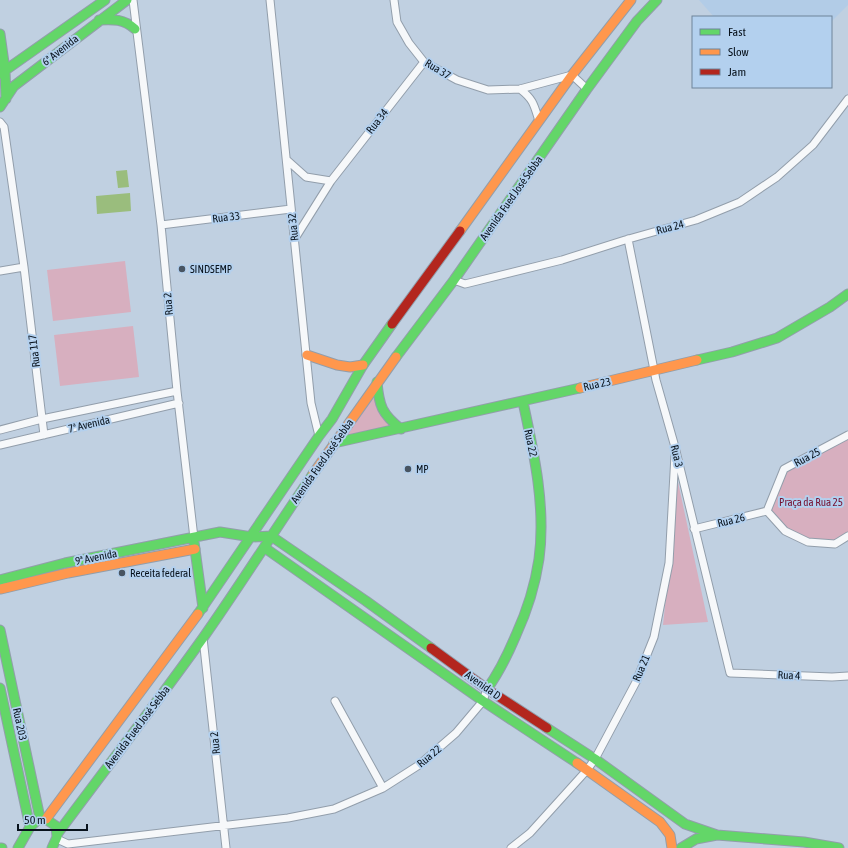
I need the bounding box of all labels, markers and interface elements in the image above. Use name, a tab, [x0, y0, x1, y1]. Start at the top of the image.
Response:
legend	[692, 16, 832, 88]
text: Fast	[728, 25, 746, 39]
street label: 6ª Avenida	[40, 32, 80, 68]
text: Slow	[728, 45, 749, 59]
street label: Rua 37	[423, 57, 453, 81]
text: Jam	[728, 65, 746, 79]
street label: Rua 34	[364, 106, 390, 136]
street label: Avenida Fued José Sebba	[477, 154, 545, 242]
street label: Rua 33	[211, 209, 241, 225]
street label: Rua 32	[286, 213, 300, 241]
street label: Rua 24	[655, 218, 685, 236]
place label: SINDSEMP	[190, 263, 232, 275]
marker: SINDSEMP	[177, 264, 187, 274]
street label: Rua 2	[161, 292, 175, 316]
street label: Rua 117	[26, 334, 42, 368]
street label: Rua 23	[582, 375, 612, 393]
street label: 7ª Avenida	[67, 413, 111, 435]
street label: Avenida Fued José Sebba	[288, 417, 356, 505]
street label: Rua 22	[522, 428, 540, 458]
street label: Rua 3	[668, 444, 686, 468]
street label: Rua 25	[792, 445, 822, 469]
place label: MP	[416, 463, 429, 475]
marker: MP	[403, 464, 413, 474]
park label: Praça da Rua 25	[779, 496, 843, 508]
street label: Rua 26	[716, 511, 746, 529]
street label: 9ª Avenida	[74, 547, 118, 567]
place label: Receita federal	[130, 567, 191, 579]
marker: Receita federal	[117, 568, 127, 578]
street label: Rua 21	[630, 653, 652, 683]
street label: Avenida D	[463, 668, 503, 702]
street label: Rua 4	[777, 668, 801, 682]
street label: Avenida Fued José Sebba	[102, 683, 172, 771]
street label: Rua 203	[11, 707, 29, 741]
street label: Rua 2	[208, 731, 222, 755]
street label: Rua 22	[415, 742, 443, 770]
scale bar	[18, 806, 87, 832]
text: 50 m	[24, 813, 46, 827]

